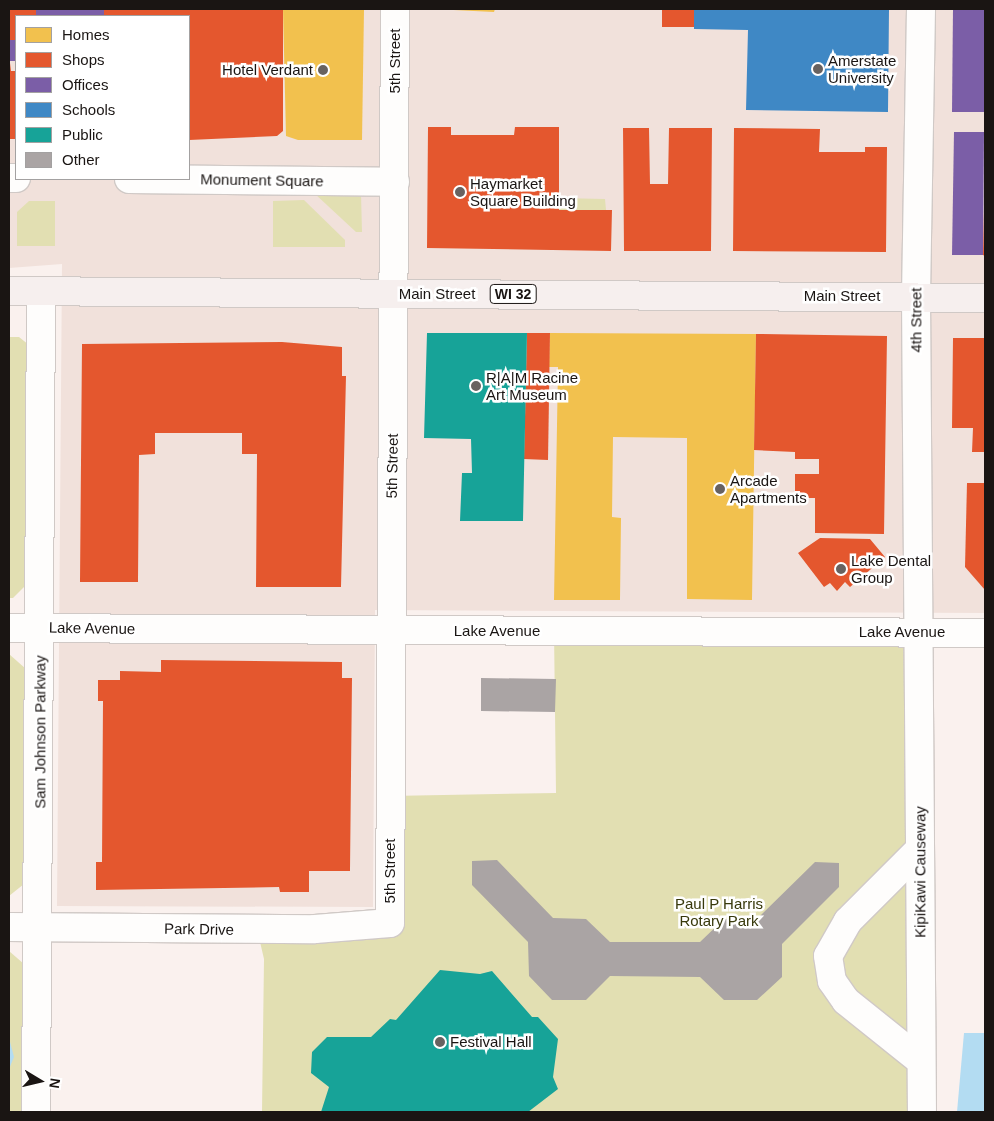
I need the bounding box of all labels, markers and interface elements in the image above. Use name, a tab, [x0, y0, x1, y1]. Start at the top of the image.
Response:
legend	[15, 15, 190, 180]
text: Homes	[62, 26, 110, 43]
street label: 5th Street	[386, 28, 404, 94]
text: Shops	[62, 51, 105, 68]
place label: Amerstate University	[828, 51, 896, 86]
place label: Hotel Verdant	[222, 61, 313, 79]
marker: Amerstate University	[812, 63, 824, 75]
marker: Hotel Verdant	[317, 64, 329, 76]
text: Offices	[62, 76, 108, 93]
text: Schools	[62, 101, 115, 118]
text: Public	[62, 126, 103, 143]
text: Other	[62, 151, 100, 168]
street label: Monument Square	[200, 170, 324, 190]
place label: Haymarket Square Building	[470, 174, 576, 209]
marker: Haymarket Square Building	[454, 186, 466, 198]
road number: WI 32	[489, 282, 537, 306]
street label: Main Street	[399, 285, 475, 303]
street label: Main Street	[804, 287, 880, 305]
street label: 4th Street	[907, 287, 925, 353]
place label: R|A|M Racine Art Museum	[486, 368, 578, 403]
marker: R|A|M Racine Art Museum	[470, 380, 482, 392]
street label: 5th Street	[382, 433, 402, 499]
place label: Arcade Apartments	[730, 471, 807, 506]
marker: Arcade Apartments	[714, 483, 726, 495]
place label: Lake Dental Group	[851, 551, 931, 586]
marker: Lake Dental Group	[835, 563, 847, 575]
street label: Lake Avenue	[48, 618, 136, 638]
street label: Lake Avenue	[453, 622, 541, 640]
street label: Lake Avenue	[858, 623, 946, 641]
street label: Sam Johnson Parkway	[31, 655, 49, 809]
street label: KipiKawi Causeway	[911, 806, 929, 938]
street label: 5th Street	[381, 838, 399, 904]
park label: Paul P Harris Rotary Park	[675, 894, 763, 929]
street label: Park Drive	[164, 919, 234, 939]
place label: Festival Hall	[450, 1033, 532, 1051]
marker: Festival Hall	[434, 1036, 446, 1048]
north arrow	[15, 1056, 65, 1106]
text: N	[46, 1077, 64, 1090]

